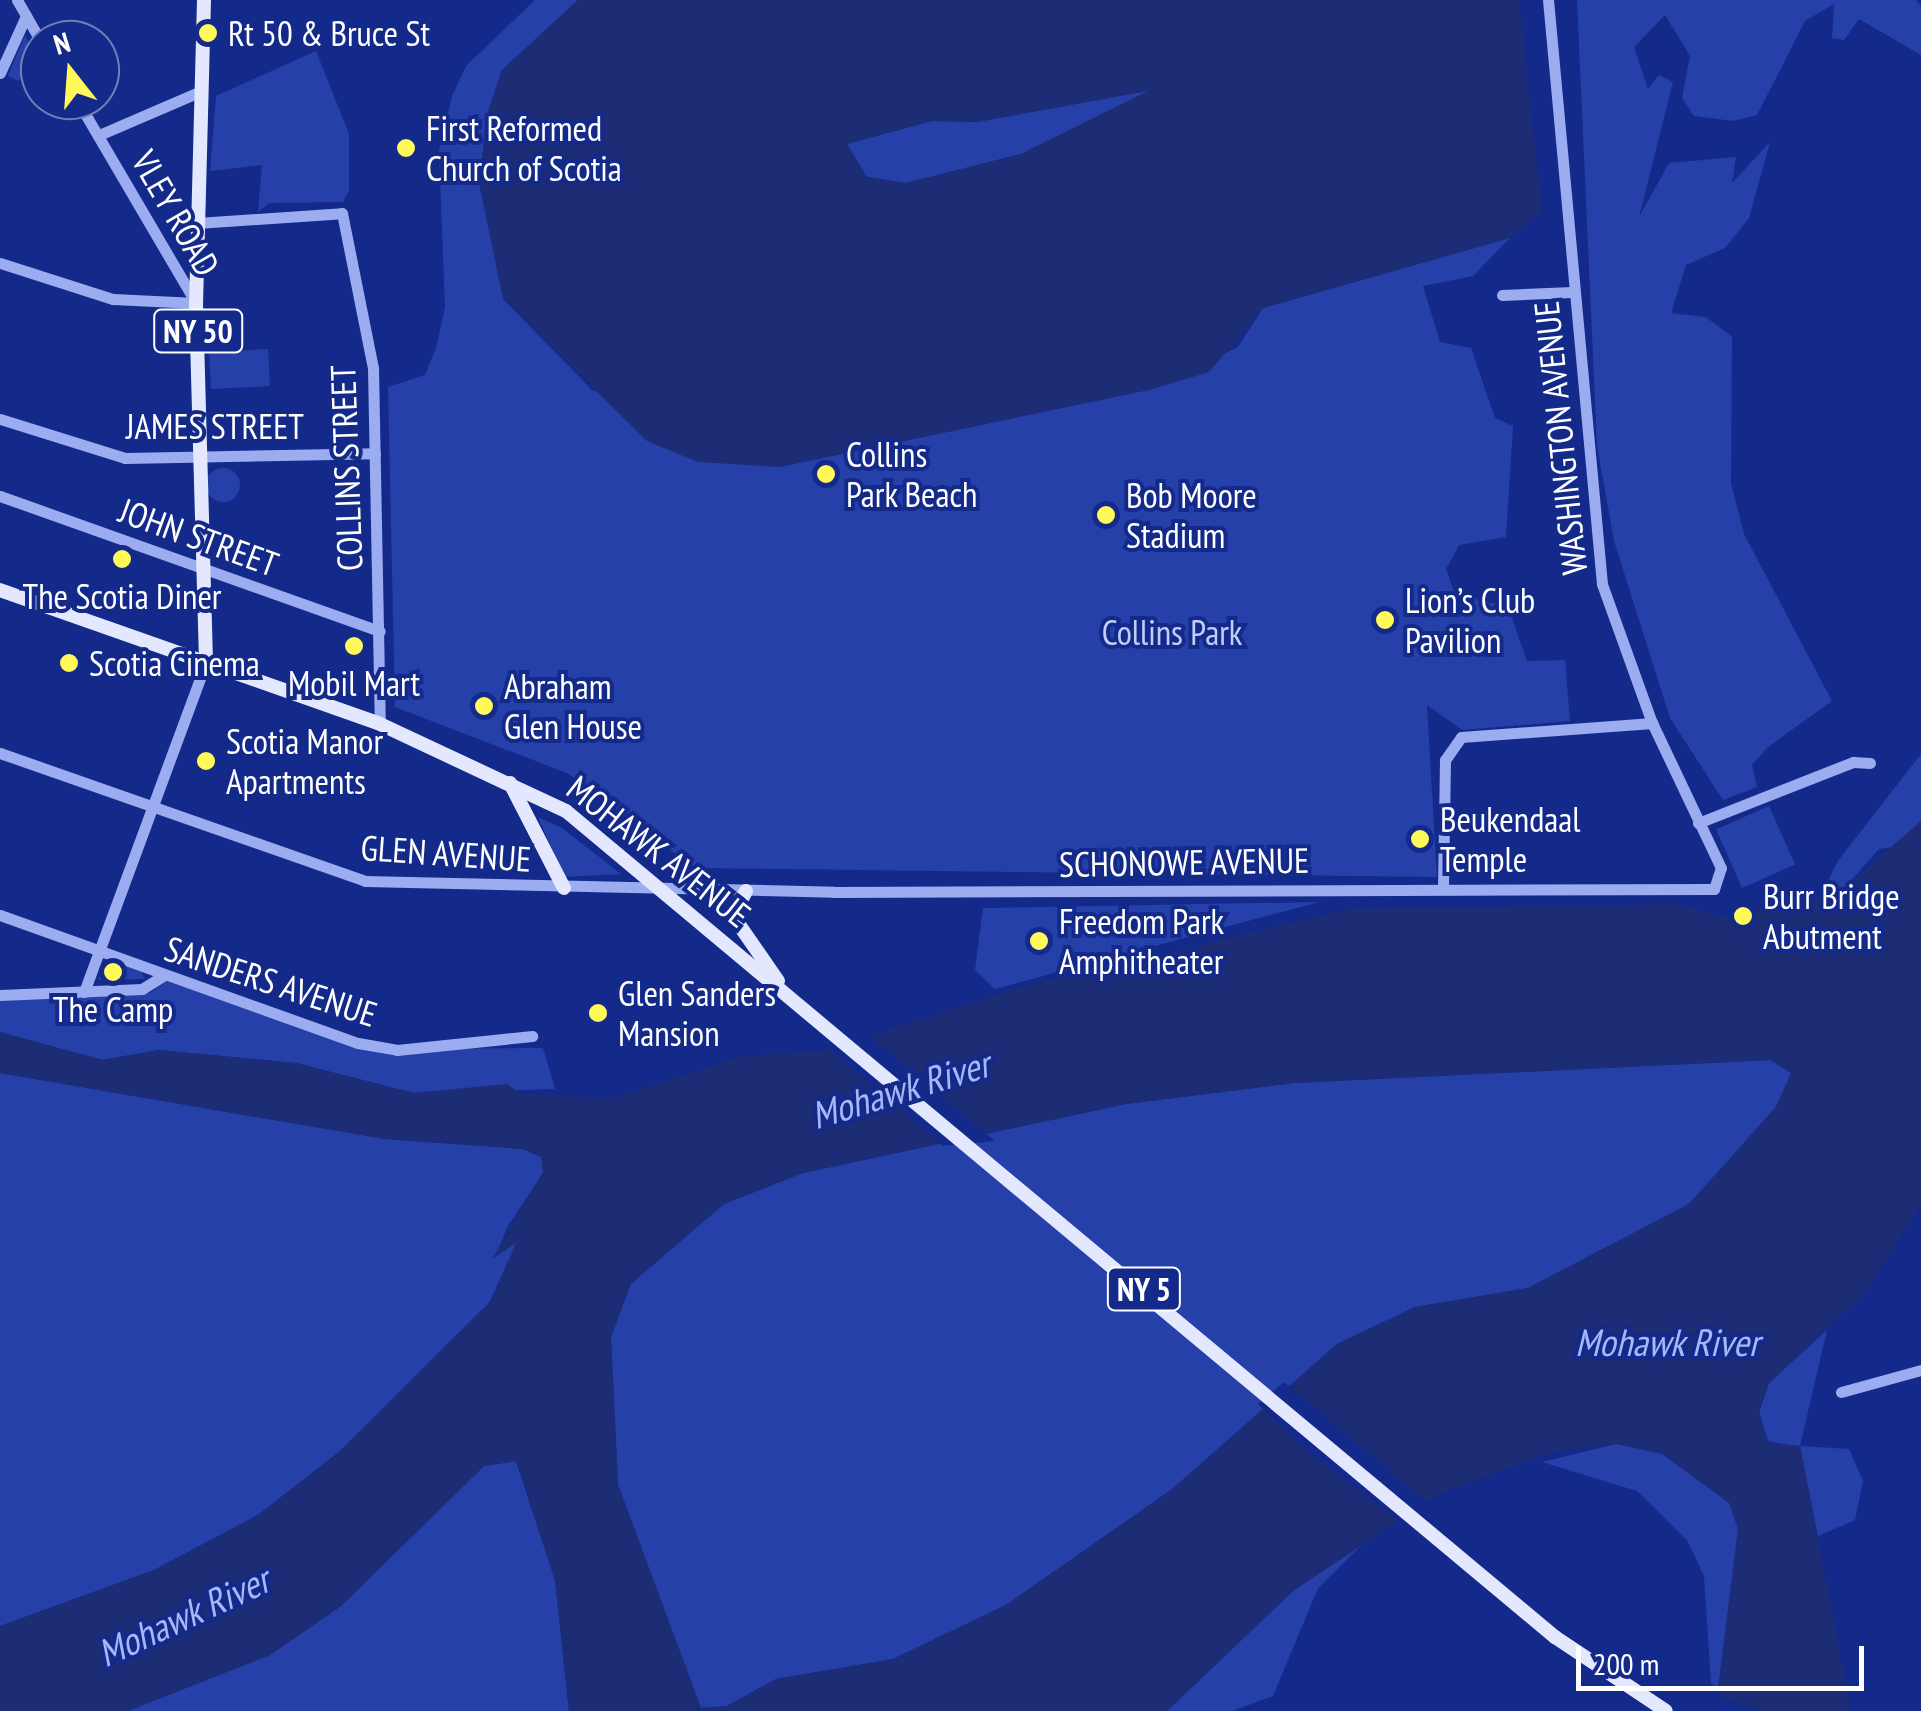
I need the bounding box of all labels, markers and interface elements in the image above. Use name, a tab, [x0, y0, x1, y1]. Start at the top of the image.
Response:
place label: Rt 50 & Bruce St	[228, 12, 430, 54]
north arrow	[20, 20, 120, 120]
marker: Rt 50 & Bruce St	[197, 22, 219, 44]
text: N	[49, 23, 74, 63]
place label: First Reformed Church of Scotia	[426, 107, 622, 189]
marker: First Reformed Church of Scotia	[395, 137, 417, 159]
street label: VLEY ROAD	[123, 143, 229, 283]
street label: WASHINGTON AVENUE	[1525, 299, 1595, 577]
road number: NY 50	[150, 304, 246, 358]
street label: COLLINS STREET	[321, 364, 371, 572]
street label: JAMES STREET	[126, 405, 304, 447]
place label: Collins Park Beach	[846, 433, 978, 515]
marker: Collins Park Beach	[815, 463, 837, 485]
place label: Bob Moore Stadium	[1126, 474, 1257, 556]
street label: JOHN STREET	[114, 489, 284, 585]
marker: Bob Moore Stadium	[1095, 504, 1117, 526]
marker: The Scotia Diner	[111, 548, 133, 570]
place label: The Scotia Diner	[23, 575, 221, 617]
place label: Lion’s Club Pavilion	[1405, 579, 1535, 661]
marker: Lion’s Club Pavilion	[1374, 609, 1396, 631]
park label: Collins Park	[1102, 611, 1242, 653]
marker: Mobil Mart	[343, 635, 365, 657]
place label: Scotia Cinema	[89, 642, 260, 684]
marker: Scotia Cinema	[58, 652, 80, 674]
place label: Mobil Mart	[288, 662, 420, 704]
place label: Abraham Glen House	[504, 665, 642, 747]
marker: Abraham Glen House	[473, 695, 495, 717]
place label: Scotia Manor Apartments	[226, 720, 383, 802]
marker: Scotia Manor Apartments	[195, 750, 217, 772]
street label: MOHAWK AVENUE	[558, 766, 760, 936]
place label: Beukendaal Temple	[1440, 798, 1580, 880]
street label: GLEN AVENUE	[359, 826, 533, 880]
marker: Beukendaal Temple	[1409, 828, 1431, 850]
street label: SCHONOWE AVENUE	[1058, 839, 1310, 885]
place label: Burr Bridge Abutment	[1763, 875, 1900, 957]
place label: Freedom Park Amphitheater	[1059, 900, 1224, 982]
marker: Burr Bridge Abutment	[1732, 905, 1754, 927]
street label: SANDERS AVENUE	[159, 927, 383, 1035]
marker: Freedom Park Amphitheater	[1028, 930, 1050, 952]
marker: The Camp	[102, 961, 124, 983]
place label: Glen Sanders Mansion	[618, 972, 776, 1054]
place label: The Camp	[53, 988, 173, 1030]
marker: Glen Sanders Mansion	[587, 1002, 609, 1024]
water label: Mohawk River	[805, 1040, 995, 1138]
road number: NY 5	[1106, 1262, 1182, 1316]
water label: Mohawk River	[1574, 1319, 1760, 1365]
water label: Mohawk River	[89, 1556, 277, 1676]
scale bar	[1581, 1626, 1868, 1688]
text: 200 m	[1593, 1644, 1659, 1683]

